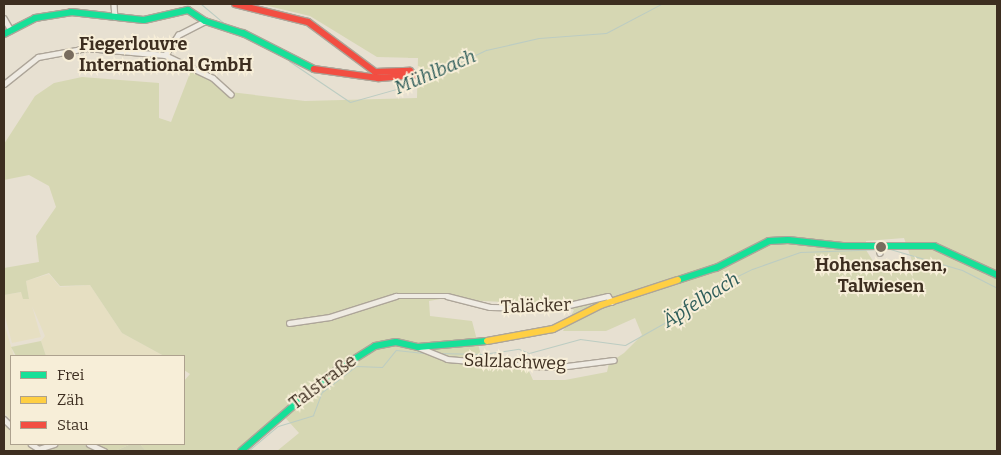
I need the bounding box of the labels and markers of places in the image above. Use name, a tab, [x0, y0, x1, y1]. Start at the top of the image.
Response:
place label: Fiegerlouvre International GmbH	[79, 34, 252, 76]
marker: Fiegerlouvre International GmbH	[63, 49, 75, 61]
marker: Hohensachsen, Talwiesen	[875, 241, 887, 253]
place label: Hohensachsen, Talwiesen	[815, 255, 947, 298]

